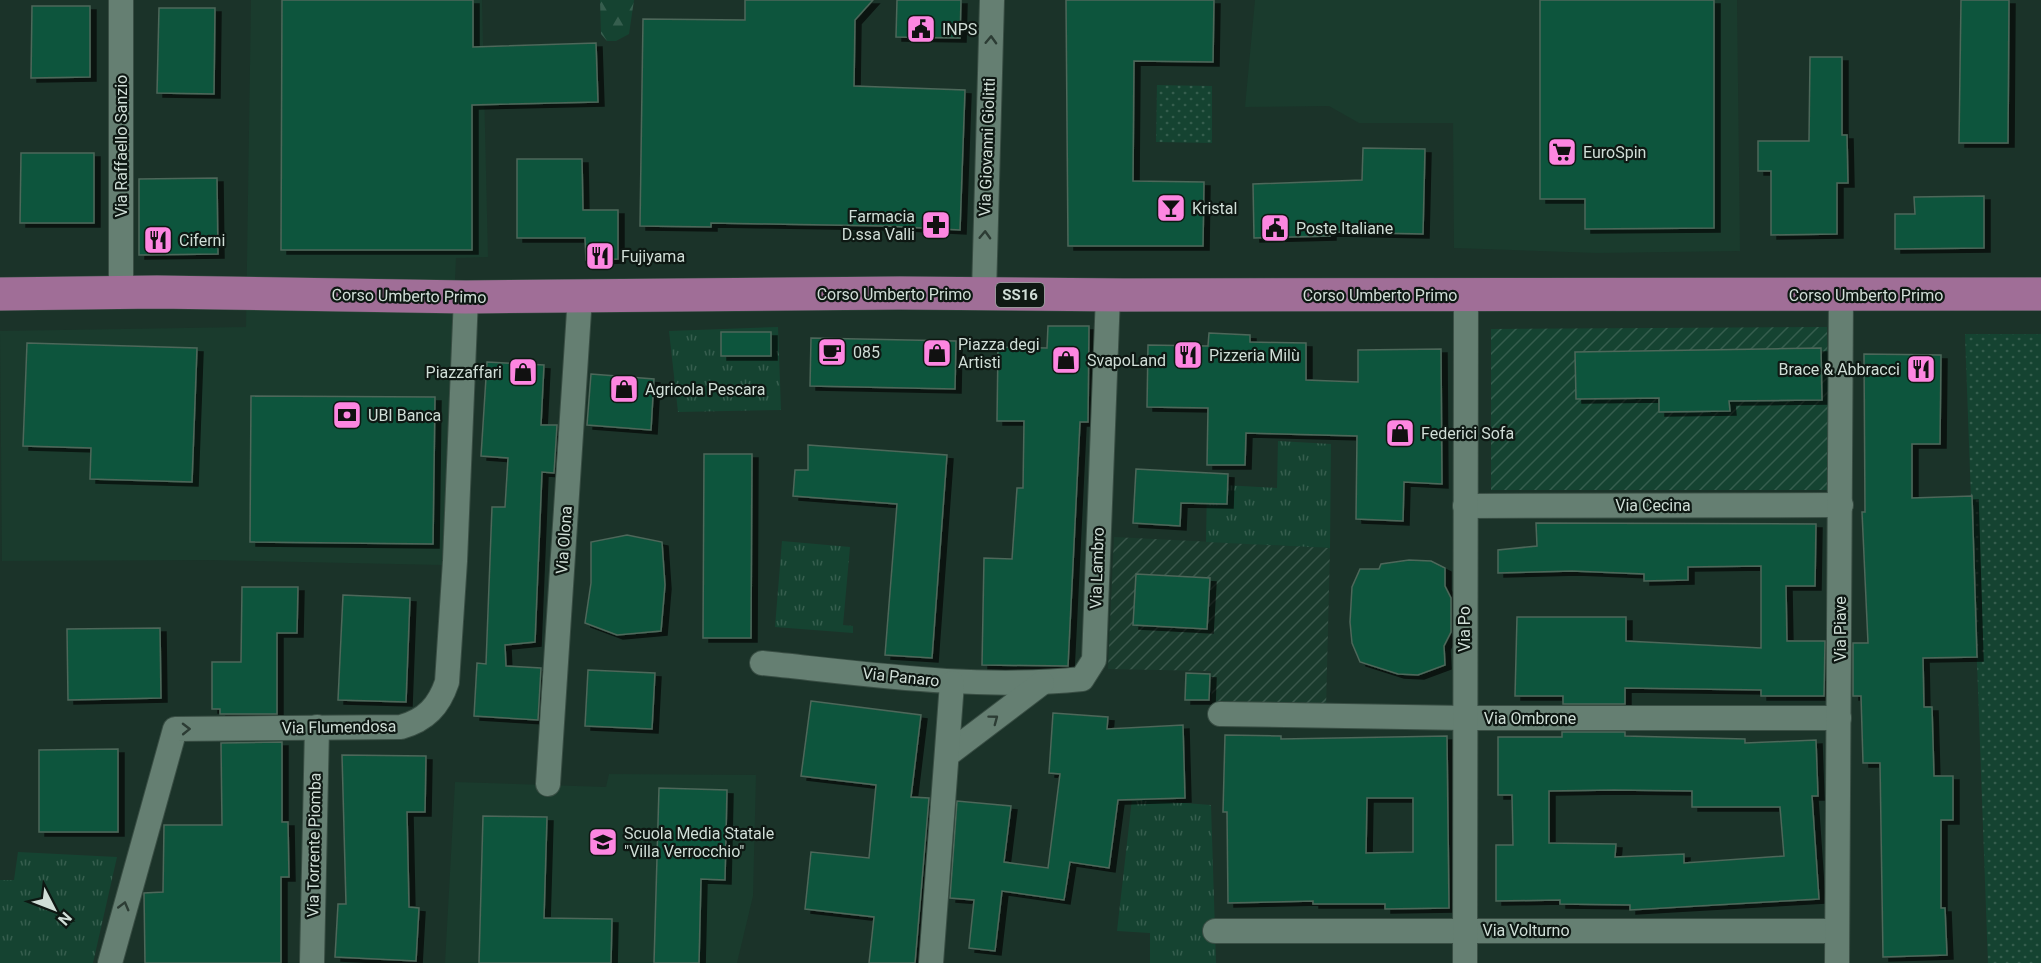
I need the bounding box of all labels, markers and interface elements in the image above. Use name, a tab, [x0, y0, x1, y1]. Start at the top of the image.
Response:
public building icon: INPS	[905, 13, 937, 45]
place label: INPS	[942, 20, 977, 39]
one-way arrow	[984, 35, 997, 44]
street label: Via Raffaello Sanzio	[112, 75, 131, 217]
street label: Via Giovanni Giolitti	[975, 77, 999, 217]
supermarket icon: EuroSpin	[1546, 136, 1578, 168]
place label: EuroSpin	[1583, 143, 1646, 162]
bar icon: Kristal	[1155, 192, 1187, 224]
place label: Kristal	[1192, 199, 1237, 218]
place label: Farmacia D.ssa Valli	[842, 207, 915, 244]
pharmacy icon: Farmacia D.ssa Valli	[920, 209, 952, 241]
public building icon: Poste Italiane	[1259, 212, 1291, 244]
place label: Poste Italiane	[1296, 219, 1393, 238]
restaurant icon: Ciferni	[142, 224, 174, 256]
one-way arrow	[979, 230, 991, 239]
place label: Ciferni	[179, 231, 225, 250]
restaurant icon: Fujiyama	[584, 240, 616, 272]
place label: Fujiyama	[621, 247, 685, 266]
road number: SS16	[996, 283, 1044, 307]
street label: Corso Umberto Primo	[331, 285, 487, 307]
street label: Corso Umberto Primo	[817, 285, 971, 304]
street label: Corso Umberto Primo	[1303, 286, 1457, 305]
street label: Corso Umberto Primo	[1789, 286, 1943, 305]
place label: Piazza degi Artisti	[958, 335, 1040, 372]
cafe icon: 085	[816, 336, 848, 368]
shop icon: Piazza degi Artisti	[921, 337, 953, 369]
restaurant icon: Pizzeria Milù	[1172, 339, 1204, 371]
place label: 085	[853, 343, 880, 362]
shop icon: SvapoLand	[1050, 344, 1082, 376]
place label: Pizzeria Milù	[1209, 346, 1300, 365]
place label: SvapoLand	[1087, 351, 1166, 370]
restaurant icon: Brace & Abbracci	[1905, 353, 1937, 385]
shop icon: Piazzaffari	[507, 356, 539, 388]
place label: Brace & Abbracci	[1779, 360, 1900, 379]
place label: Piazzaffari	[426, 363, 502, 382]
shop icon: Agricola Pescara	[608, 373, 640, 405]
place label: Agricola Pescara	[645, 380, 765, 399]
bank icon: UBI Banca	[331, 399, 363, 431]
place label: UBI Banca	[368, 406, 441, 425]
shop icon: Federici Sofa	[1384, 417, 1416, 449]
place label: Federici Sofa	[1421, 424, 1514, 443]
street label: Via Cecina	[1615, 496, 1691, 515]
street label: Via Olona	[552, 505, 576, 575]
street label: Via Lambro	[1086, 527, 1108, 609]
street label: Via Piave	[1831, 596, 1850, 662]
street label: Via Po	[1455, 606, 1474, 652]
street label: Via Panaro	[862, 664, 940, 690]
street label: Via Ombrone	[1484, 709, 1576, 728]
street label: Via Flumendosa	[281, 716, 397, 738]
one-way arrow	[987, 716, 998, 727]
one-way arrow	[181, 723, 190, 735]
street label: Via Torrente Piomba	[303, 772, 325, 918]
place label: Scuola Media Statale "Villa Verrocchio"	[624, 824, 774, 861]
school or university icon: Scuola Media Statale "Villa Verrocchio"	[587, 826, 619, 858]
north arrow	[24, 879, 84, 939]
one-way arrow	[117, 901, 129, 912]
text: N	[54, 908, 76, 929]
street label: Via Volturno	[1482, 921, 1570, 940]

